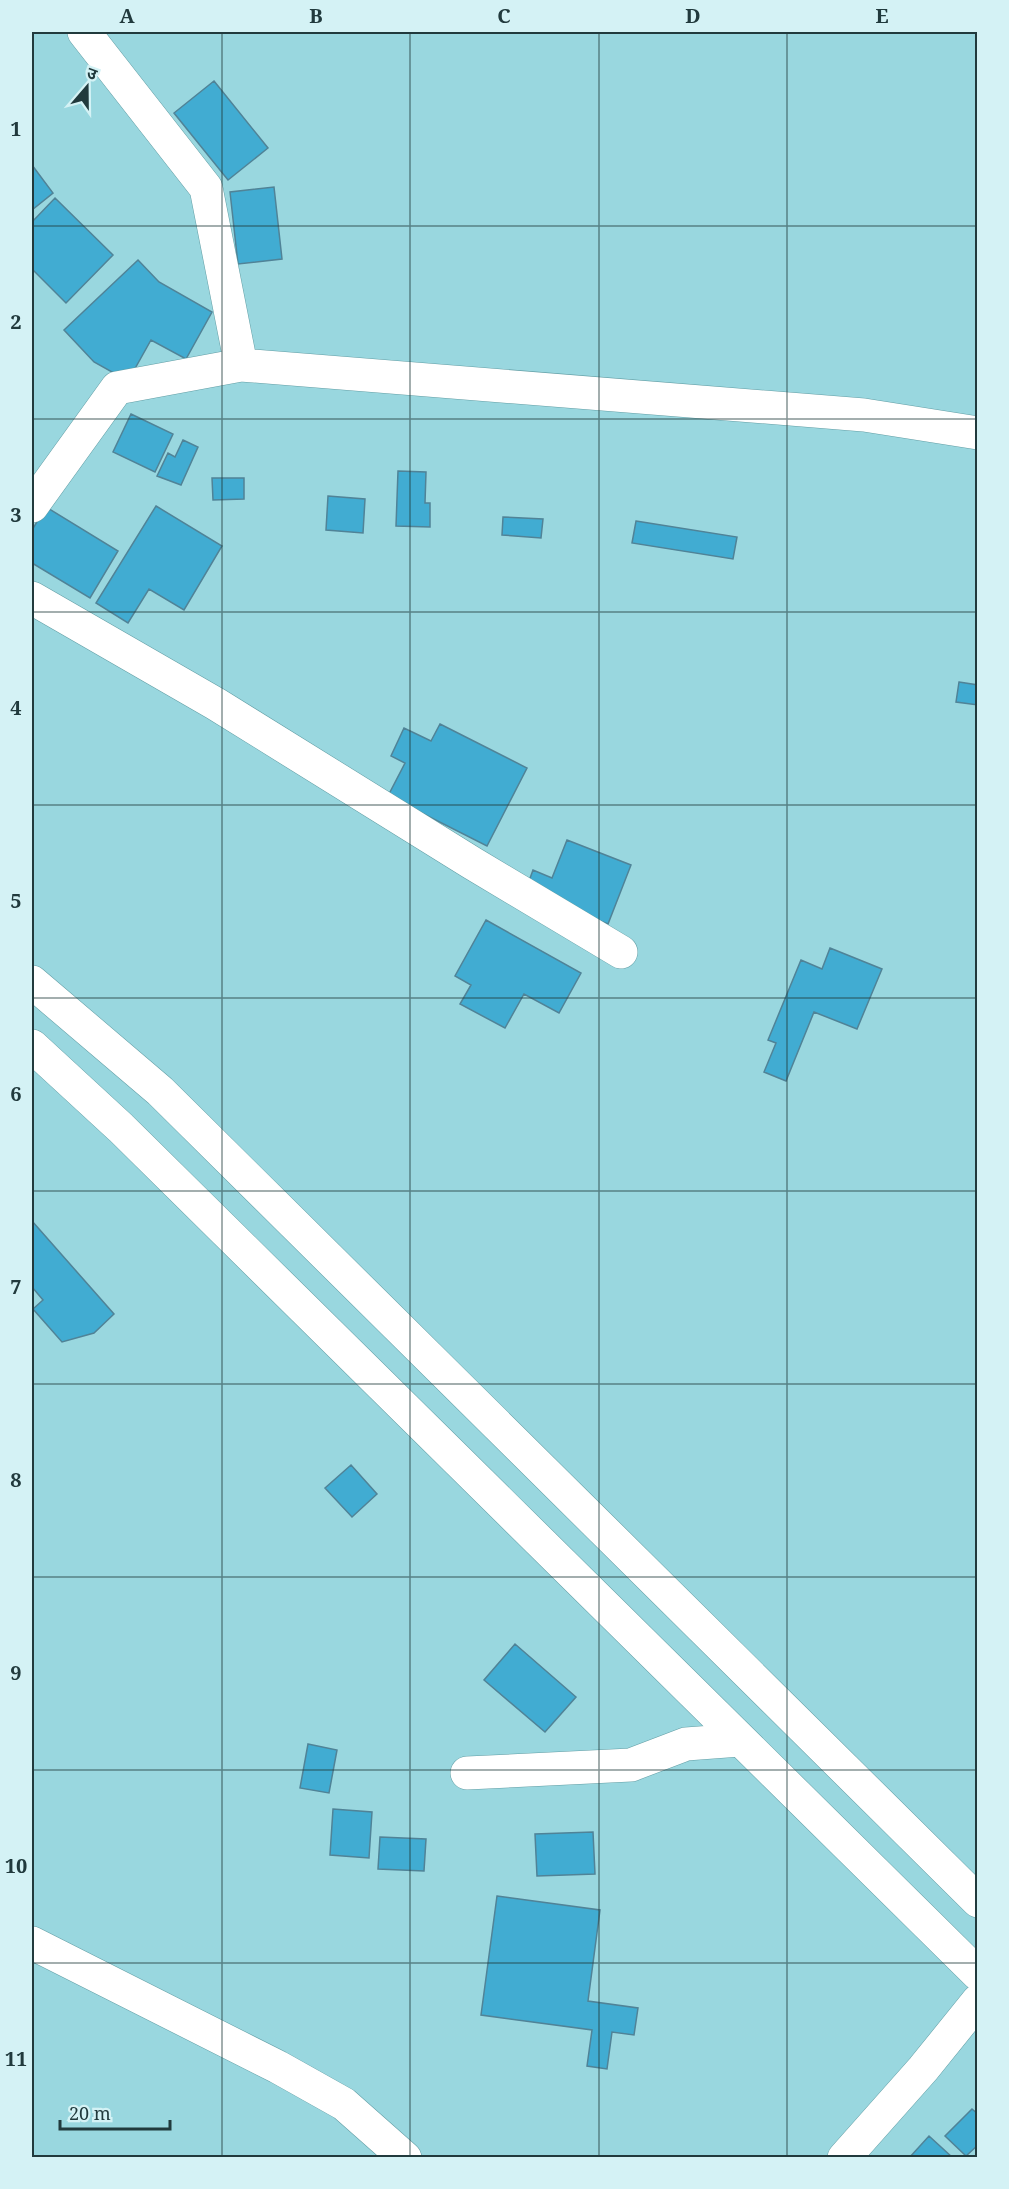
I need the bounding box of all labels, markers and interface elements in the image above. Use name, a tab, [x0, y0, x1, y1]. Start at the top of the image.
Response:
text: A	[119, 2, 135, 29]
text: B	[309, 2, 323, 29]
text: C	[497, 2, 511, 29]
text: D	[685, 2, 701, 29]
text: E	[875, 2, 889, 29]
north arrow	[57, 57, 117, 117]
text: उ	[84, 61, 101, 85]
text: 1	[10, 115, 22, 142]
text: 2	[10, 308, 22, 335]
text: 3	[10, 501, 22, 528]
text: 4	[10, 694, 22, 721]
text: 5	[10, 887, 22, 914]
text: 6	[10, 1080, 22, 1107]
text: 7	[10, 1273, 22, 1300]
text: 8	[10, 1466, 22, 1493]
text: 9	[10, 1659, 22, 1686]
text: 10	[5, 1852, 27, 1879]
text: 11	[5, 2045, 27, 2072]
scale bar	[60, 2093, 170, 2131]
text: 20 m	[69, 2101, 111, 2125]

